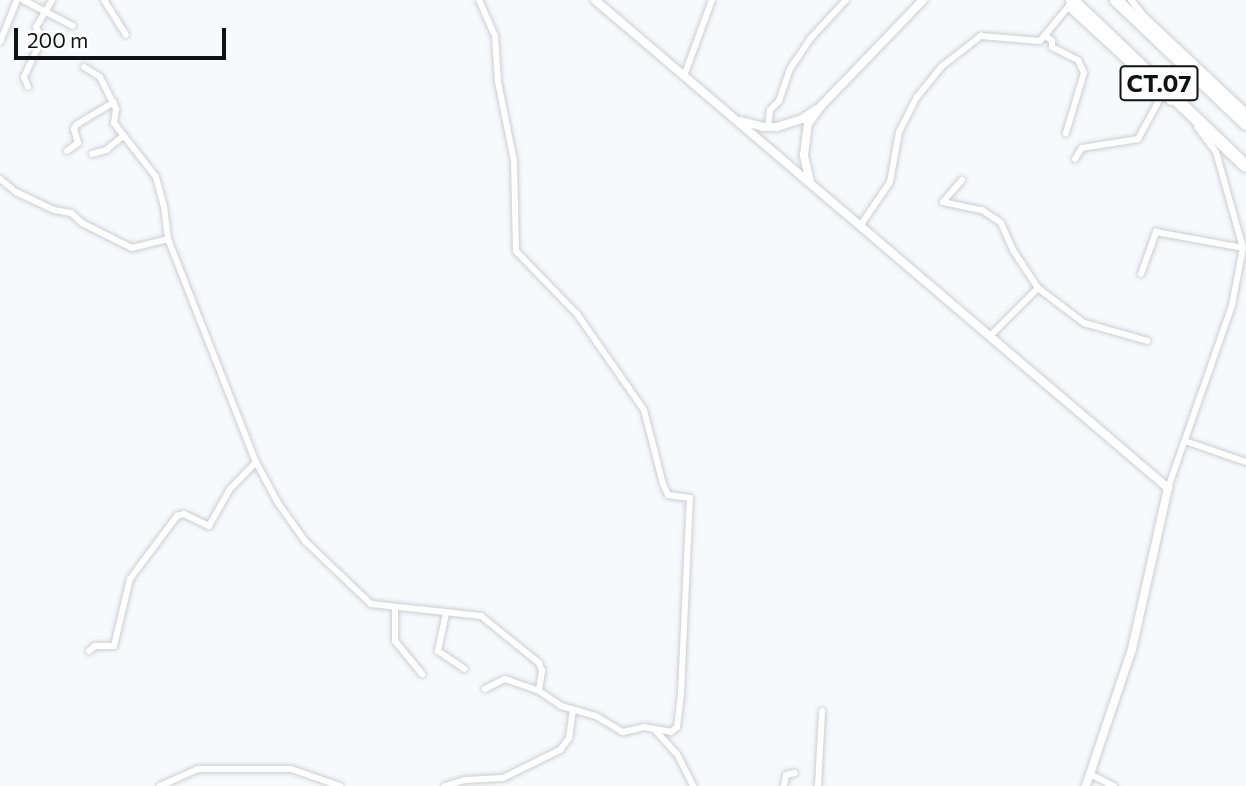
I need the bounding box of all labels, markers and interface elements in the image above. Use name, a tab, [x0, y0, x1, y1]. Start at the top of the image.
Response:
scale bar	[18, 14, 229, 58]
text: 200 m	[27, 27, 88, 52]
road number: CT.07	[1119, 62, 1199, 104]

